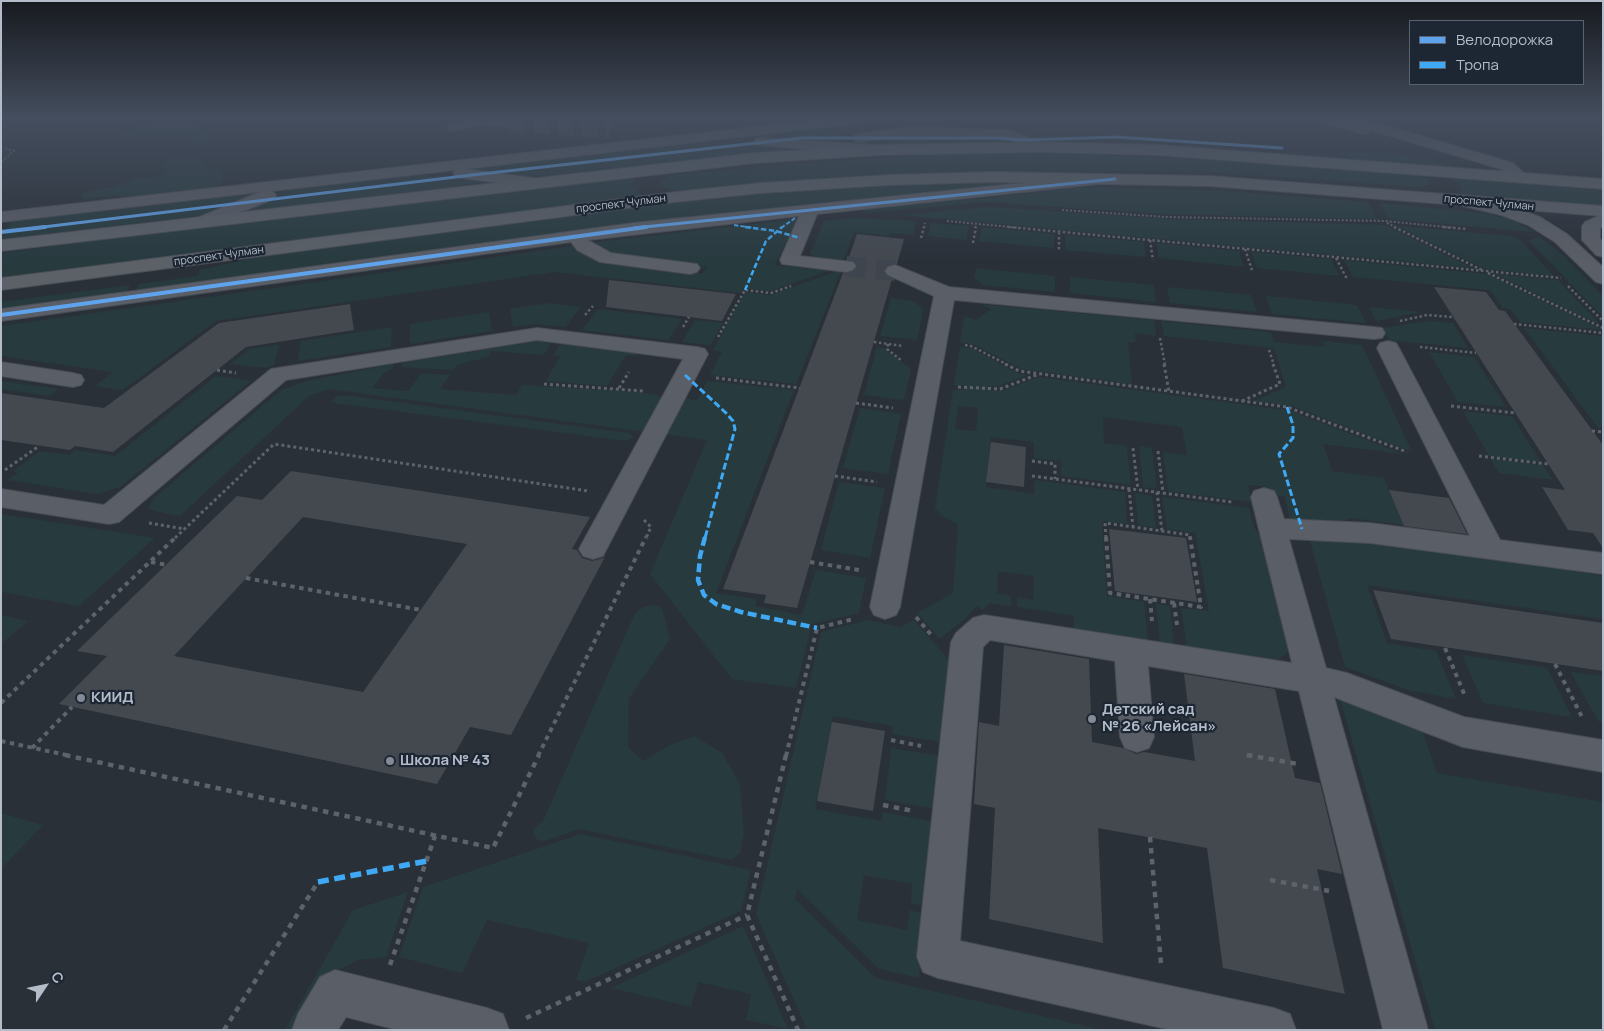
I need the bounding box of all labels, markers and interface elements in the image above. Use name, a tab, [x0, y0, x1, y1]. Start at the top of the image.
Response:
legend	[1409, 20, 1584, 85]
text: Велодорожка	[1456, 29, 1553, 50]
text: Тропа	[1456, 54, 1499, 75]
street label: проспект Чулман	[575, 192, 667, 216]
street label: проспект Чулман	[1443, 192, 1535, 214]
street label: проспект Чулман	[173, 243, 265, 269]
place label: КИИД	[91, 689, 134, 707]
marker: КИИД	[75, 692, 87, 704]
place label: Детский сад № 26 «Лейсан»	[1102, 701, 1216, 736]
marker: Детский сад № 26 «Лейсан»	[1086, 713, 1098, 725]
place label: Школа № 43	[400, 752, 490, 770]
marker: Школа № 43	[384, 755, 396, 767]
north arrow	[20, 961, 70, 1011]
text: С	[47, 968, 69, 987]

